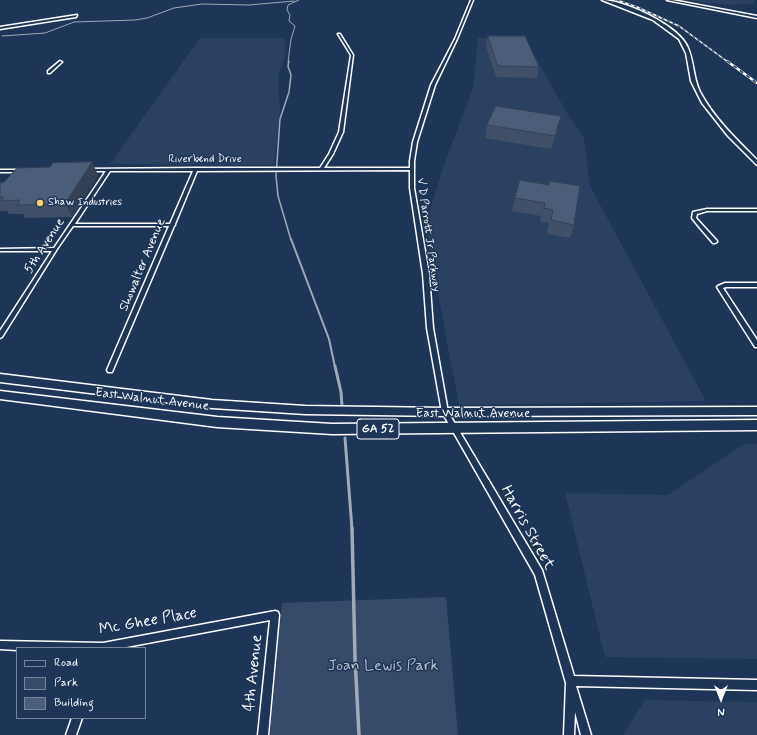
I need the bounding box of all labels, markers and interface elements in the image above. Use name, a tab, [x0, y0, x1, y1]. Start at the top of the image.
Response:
street label: Riverbend Drive	[168, 153, 242, 167]
street label: V D Parrott Jr Parkway	[413, 177, 443, 293]
place label: Shaw Industries	[48, 196, 122, 210]
marker: Shaw Industries	[35, 198, 45, 208]
street label: 5th Avenue	[21, 215, 69, 277]
street label: Showalter Avenue	[116, 216, 170, 314]
street label: East Walnut Avenue	[94, 385, 210, 415]
street label: East Walnut Avenue	[416, 406, 530, 422]
road number: GA 52	[357, 419, 399, 439]
street label: Harris Street	[496, 482, 558, 574]
street label: Mc Ghee Place	[97, 604, 199, 640]
street label: 4th Avenue	[240, 634, 268, 712]
legend	[16, 647, 146, 719]
text: Road	[54, 655, 78, 671]
park label: Joan Lewis Park	[328, 657, 438, 677]
text: Park	[54, 675, 78, 691]
north arrow	[701, 679, 741, 719]
text: Building	[54, 695, 94, 711]
text: N	[717, 704, 725, 718]

